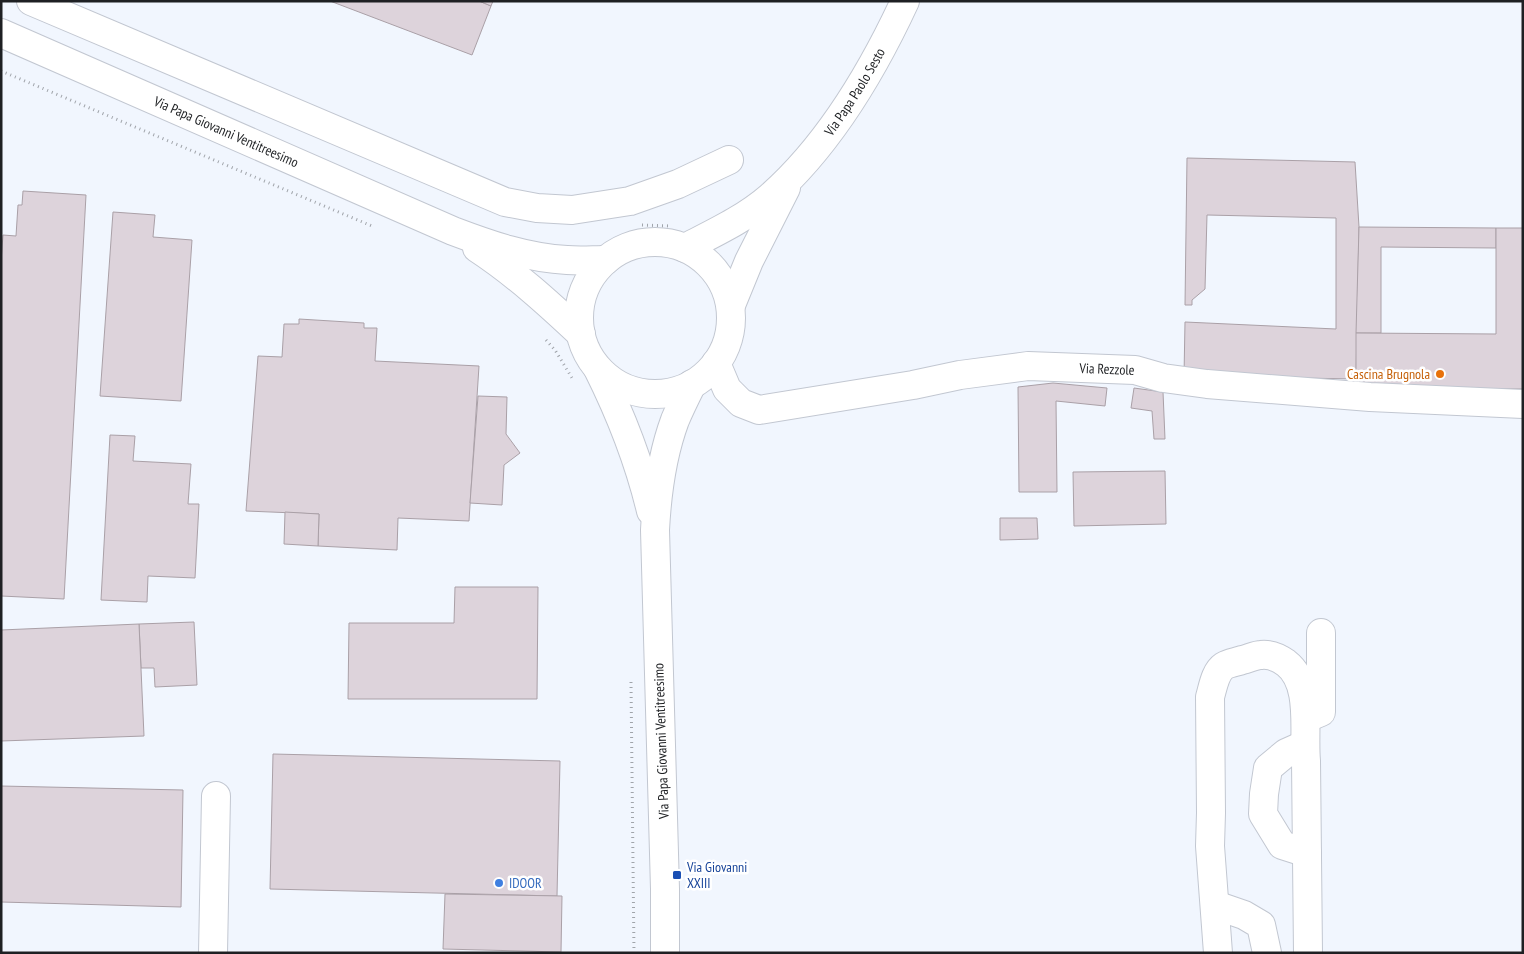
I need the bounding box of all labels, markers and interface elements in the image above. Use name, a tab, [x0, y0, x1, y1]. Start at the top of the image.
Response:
street label: Via Papa Paolo Sesto	[820, 45, 889, 140]
street label: Via Papa Giovanni Ventitreesimo	[150, 92, 301, 171]
street label: Via Rezzole	[1078, 359, 1135, 379]
place label: Cascina Brugnola	[1347, 365, 1430, 383]
marker: Cascina Brugnola	[1434, 368, 1446, 380]
street label: Via Papa Giovanni Ventitreesimo	[649, 663, 673, 820]
place label: Via Giovanni XXIII	[686, 858, 747, 892]
marker: Via Giovanni XXIII	[671, 869, 683, 881]
place label: IDOOR	[509, 874, 542, 892]
marker: IDOOR	[493, 877, 505, 889]

